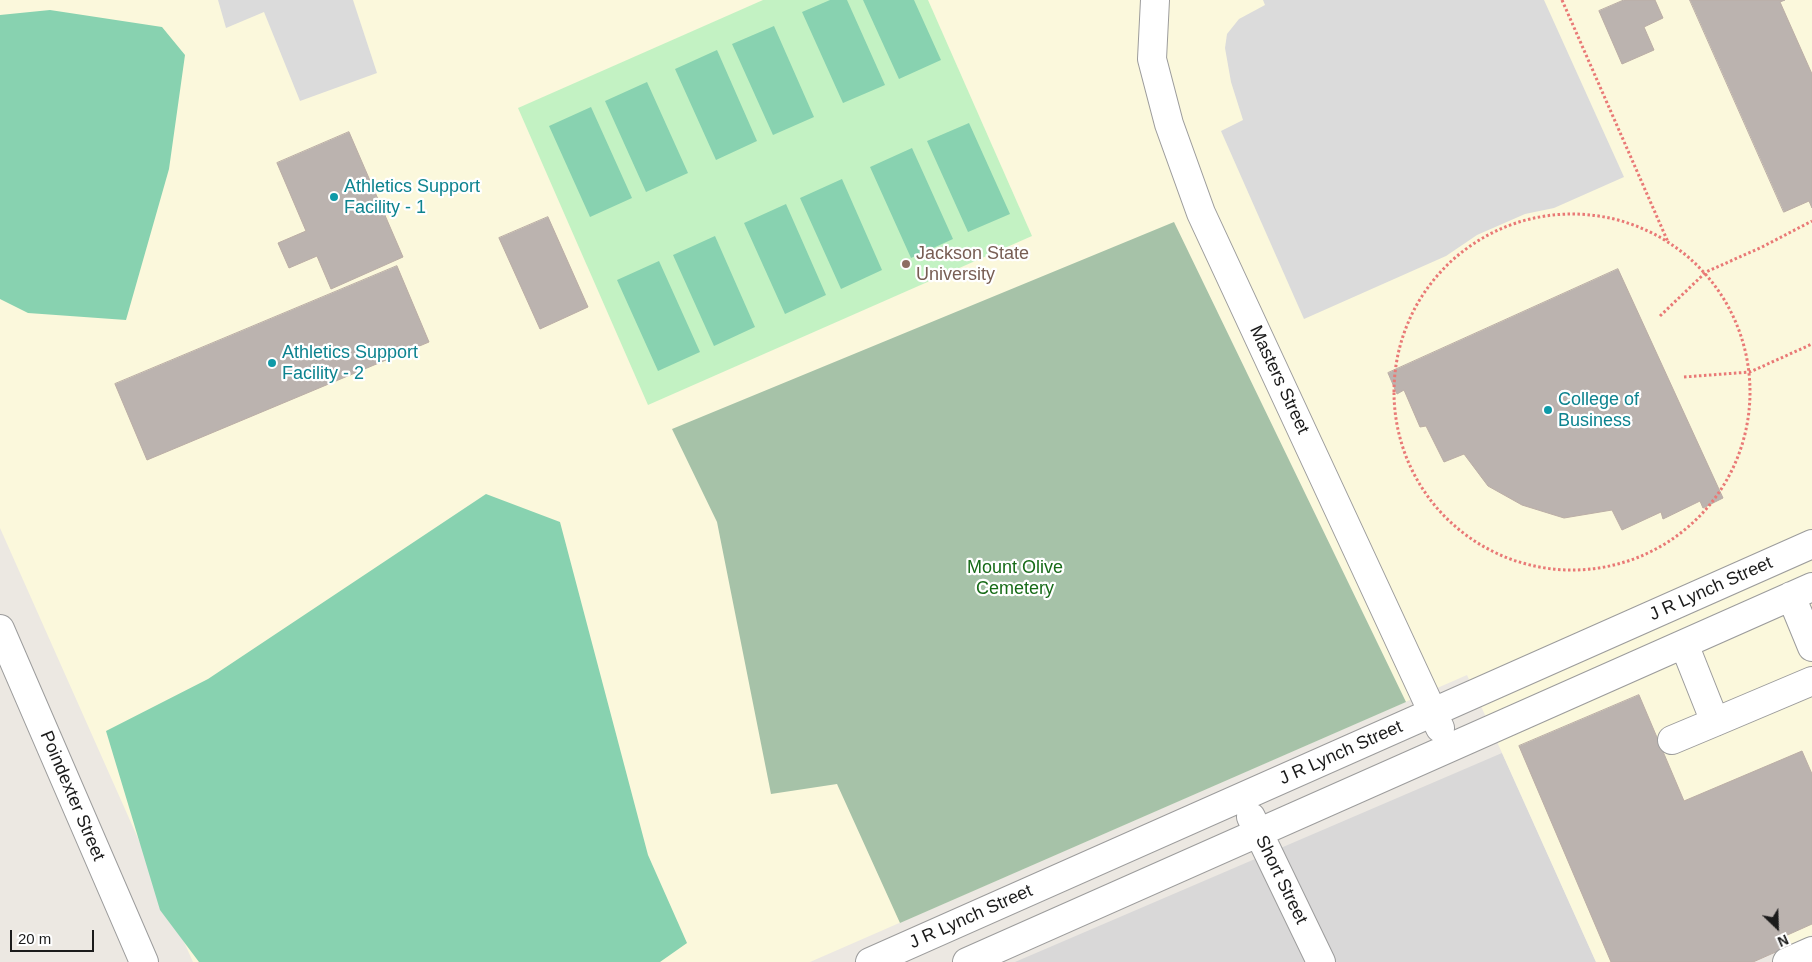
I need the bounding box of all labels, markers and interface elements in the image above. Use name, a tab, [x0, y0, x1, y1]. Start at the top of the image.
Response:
place label: Athletics Support Facility - 1	[344, 176, 480, 218]
marker: Athletics Support Facility - 1	[328, 191, 340, 203]
place label: Jackson State University	[916, 243, 1029, 286]
marker: Jackson State University	[900, 258, 912, 270]
street label: Masters Street	[1244, 322, 1314, 438]
place label: Athletics Support Facility - 2	[282, 342, 418, 384]
marker: Athletics Support Facility - 2	[266, 357, 278, 369]
place label: College of Business	[1558, 389, 1639, 432]
marker: College of Business	[1542, 404, 1554, 416]
street label: J R Lynch Street	[1646, 552, 1776, 626]
park label: Mount Olive Cemetery	[967, 557, 1063, 600]
street label: J R Lynch Street	[1276, 716, 1406, 790]
street label: Poindexter Street	[35, 728, 109, 864]
street label: Short Street	[1250, 832, 1312, 928]
street label: J R Lynch Street	[906, 880, 1036, 954]
north arrow	[1752, 902, 1802, 952]
scale bar	[12, 920, 96, 952]
text: 20 m	[18, 930, 51, 947]
text: N	[1775, 931, 1791, 950]

